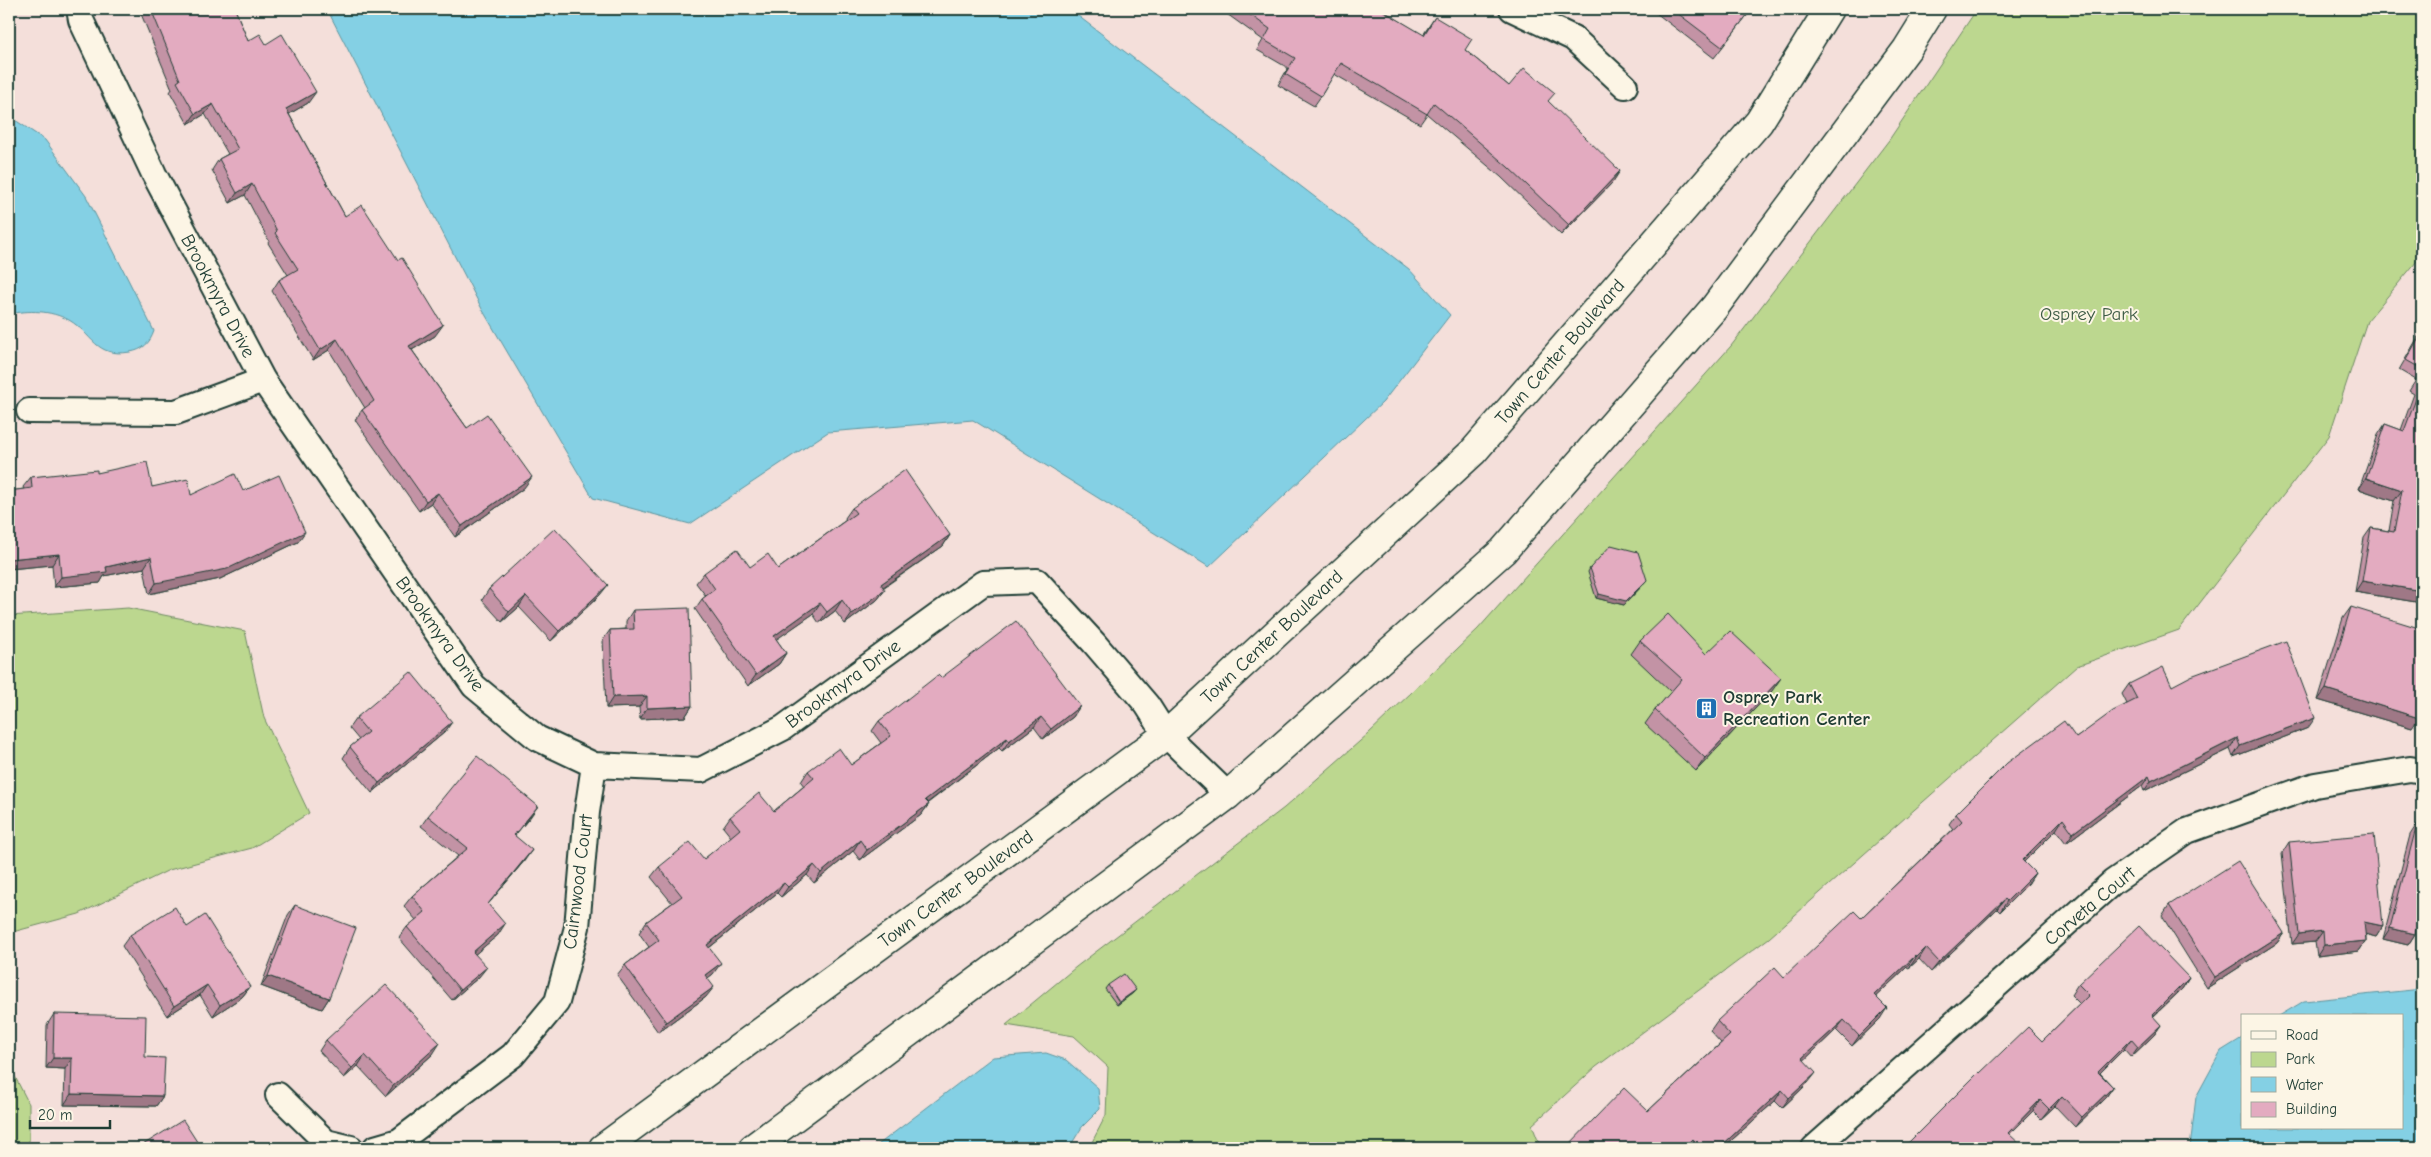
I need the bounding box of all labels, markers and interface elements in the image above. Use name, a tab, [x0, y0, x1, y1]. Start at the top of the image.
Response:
street label: Brookmyra Drive	[176, 230, 260, 362]
street label: Town Center Boulevard	[1491, 275, 1629, 429]
park label: Osprey Park	[2040, 303, 2139, 325]
street label: Town Center Boulevard	[1197, 566, 1347, 708]
street label: Brookmyra Drive	[391, 572, 489, 696]
street label: Brookmyra Drive	[781, 635, 905, 733]
place label: Osprey Park Recreation Center	[1723, 686, 1870, 730]
building icon: Osprey Park Recreation Center	[1695, 696, 1719, 720]
street label: Cairnwood Court	[559, 813, 597, 951]
street label: Town Center Boulevard	[874, 825, 1038, 953]
street label: Corveta Court	[2040, 861, 2140, 950]
legend	[2241, 1014, 2404, 1130]
text: Road	[2286, 1026, 2318, 1044]
text: Park	[2286, 1050, 2315, 1068]
text: Water	[2286, 1076, 2323, 1094]
scale bar	[30, 1097, 110, 1129]
text: Building	[2286, 1100, 2337, 1118]
text: 20 m	[38, 1106, 72, 1124]

